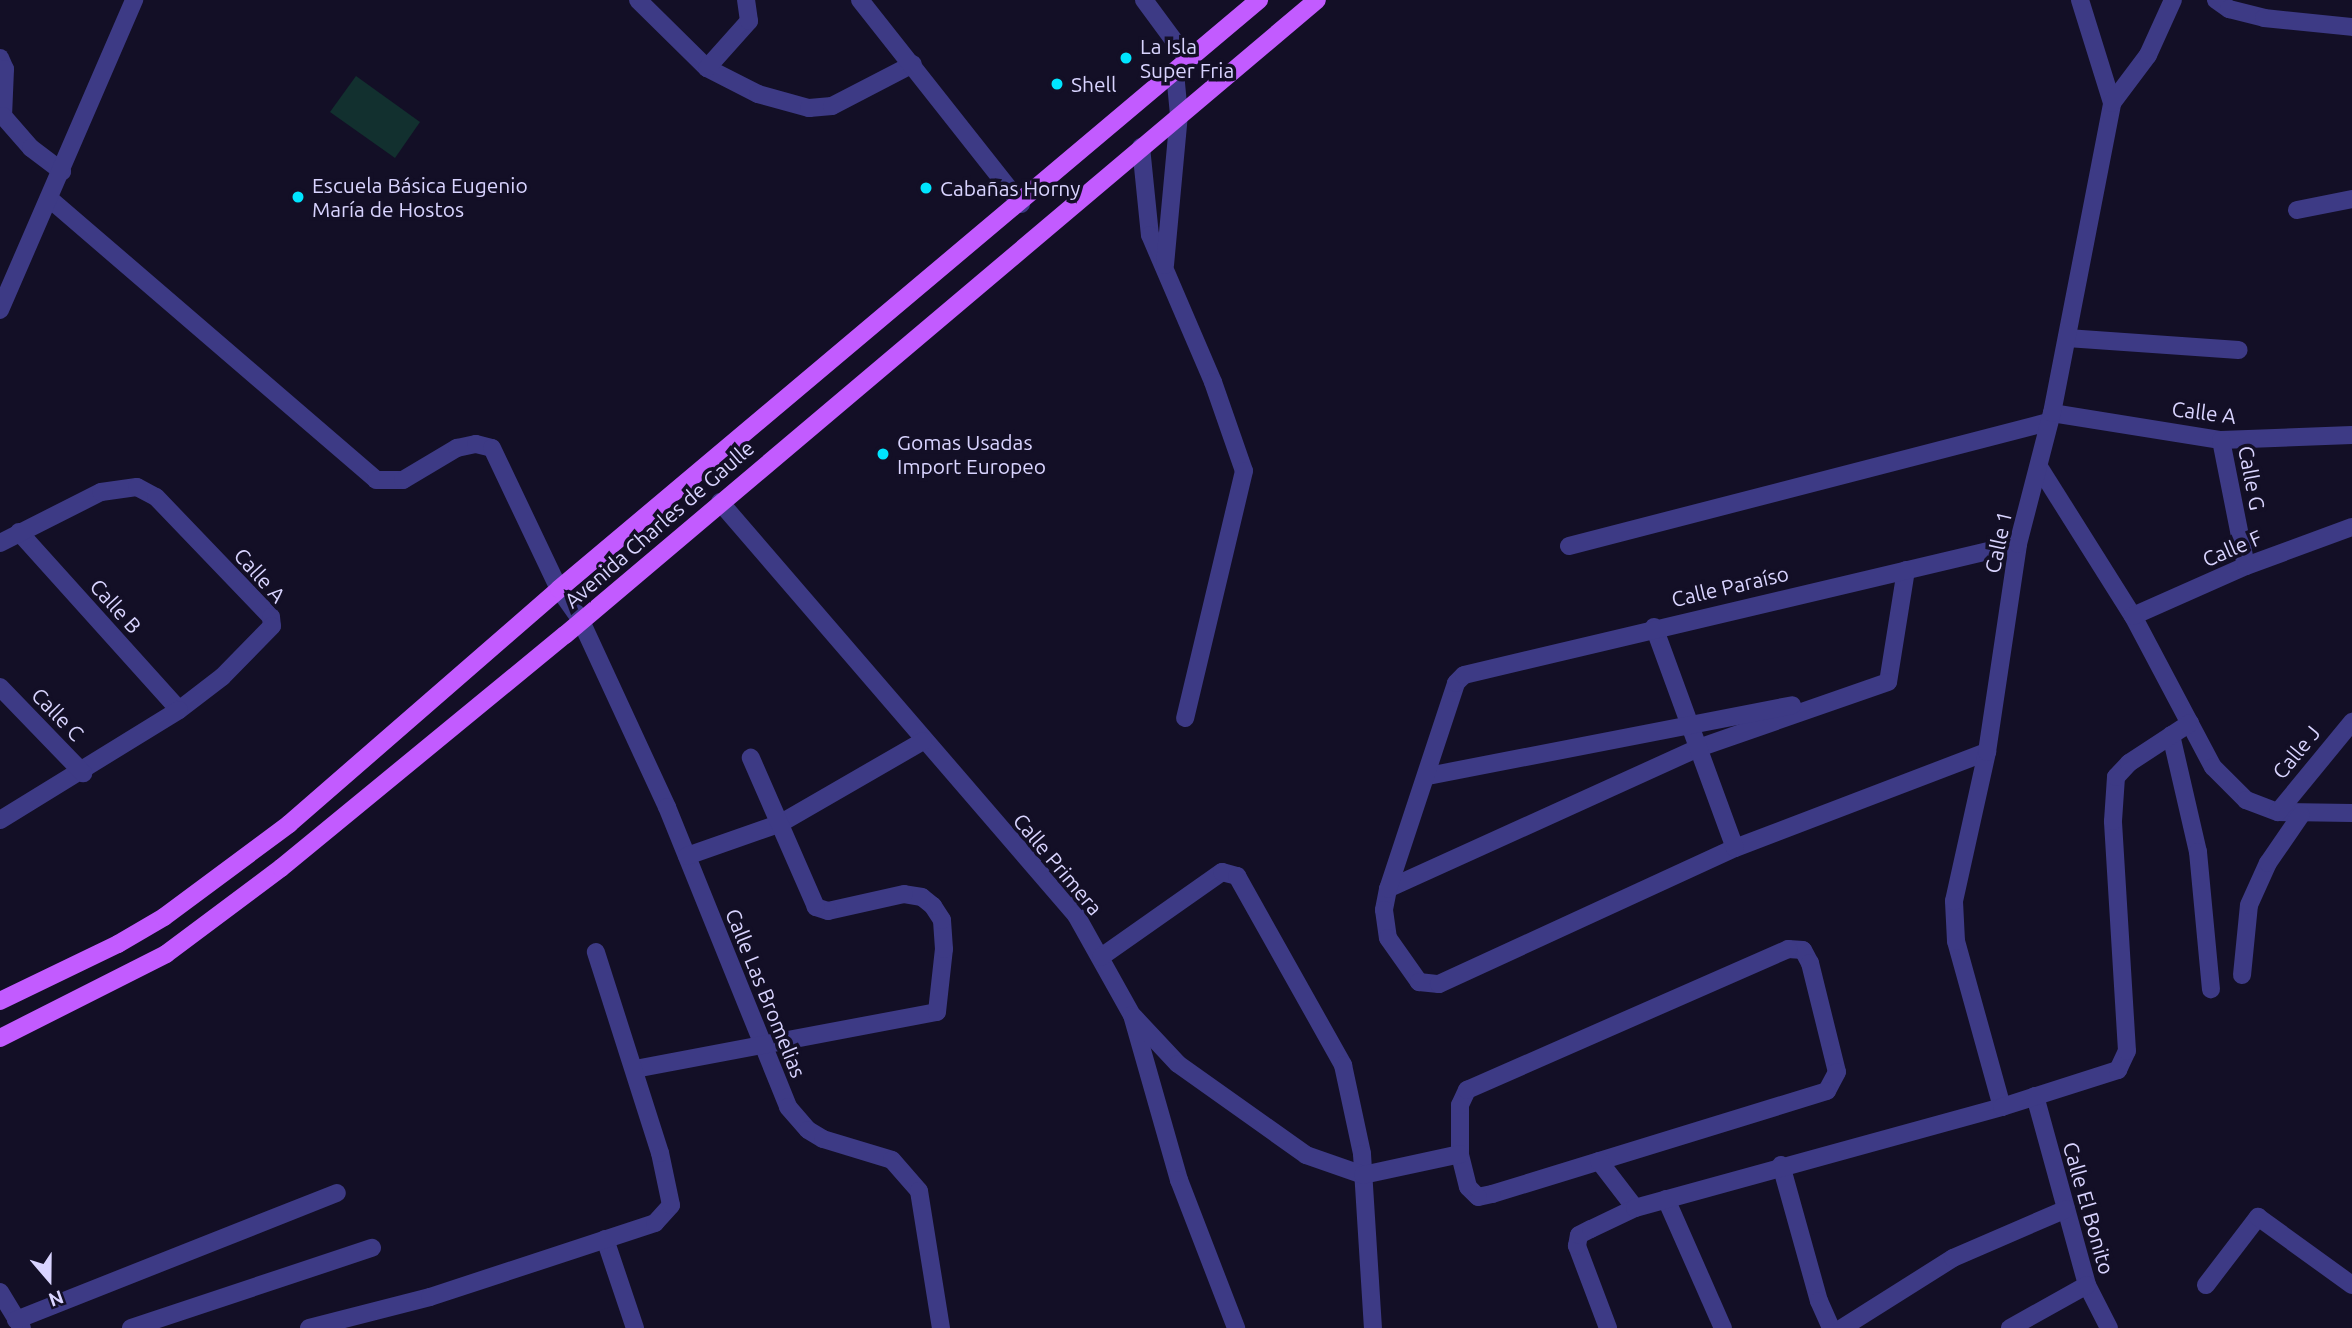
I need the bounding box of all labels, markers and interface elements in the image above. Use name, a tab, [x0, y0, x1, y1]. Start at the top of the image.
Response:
place label: La Isla Super Fria	[1140, 33, 1234, 83]
marker: La Isla Super Fria	[1118, 50, 1134, 66]
place label: Shell	[1071, 71, 1117, 97]
marker: Shell	[1049, 76, 1065, 92]
place label: Escuela Básica Eugenio María de Hostos	[312, 172, 528, 222]
place label: Cabañas Horny	[940, 175, 1080, 201]
marker: Cabañas Horny	[918, 180, 934, 196]
marker: Escuela Básica Eugenio María de Hostos	[290, 189, 306, 205]
street label: Calle A	[2170, 396, 2238, 428]
place label: Gomas Usadas Import Europeo	[897, 429, 1046, 479]
street label: Avenida Charles de Gaulle	[559, 435, 759, 613]
street label: Calle G	[2233, 444, 2271, 512]
marker: Gomas Usadas Import Europeo	[875, 446, 891, 462]
street label: Calle 1	[1979, 509, 2017, 575]
street label: Calle F	[2198, 524, 2266, 572]
street label: Calle A	[229, 543, 291, 607]
street label: Calle Paraíso	[1669, 560, 1791, 612]
street label: Calle B	[85, 574, 147, 638]
street label: Calle C	[27, 682, 89, 746]
street label: Calle J	[2267, 720, 2325, 784]
street label: Calle Primera	[1008, 808, 1108, 920]
street label: Calle Las Bromelias	[721, 905, 811, 1081]
street label: Calle El Bonito	[2058, 1139, 2120, 1277]
north arrow	[14, 1244, 84, 1314]
text: N	[46, 1286, 67, 1311]

